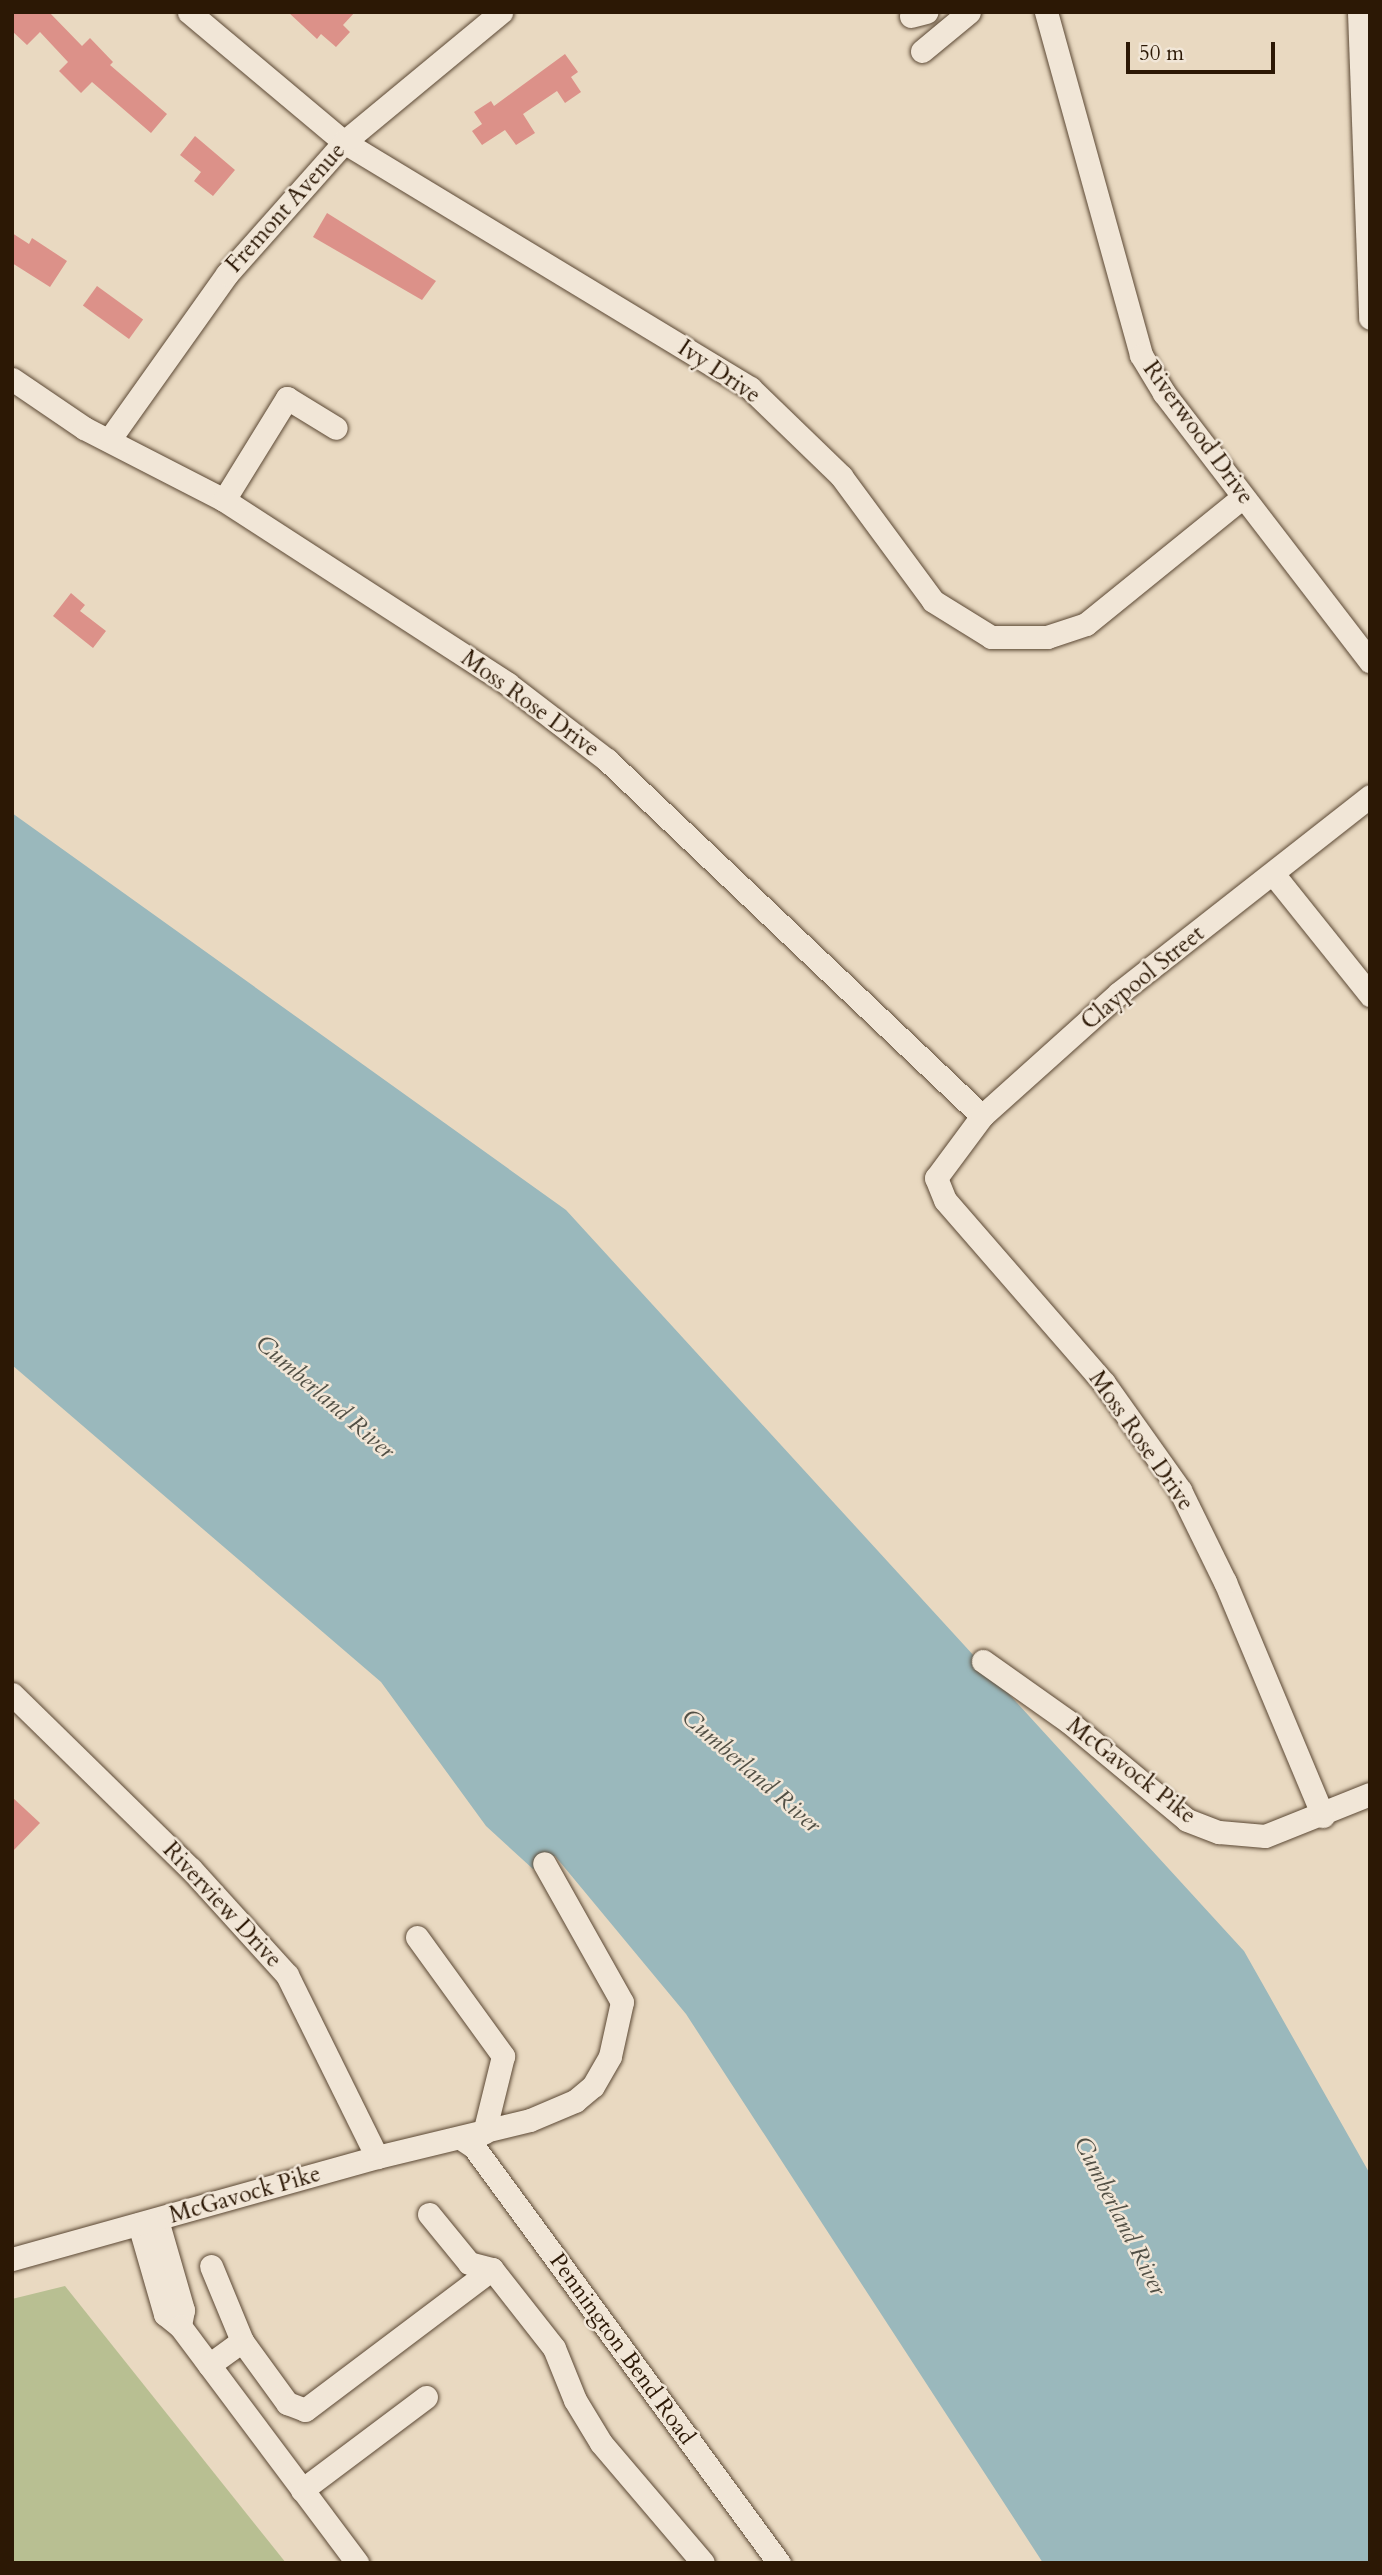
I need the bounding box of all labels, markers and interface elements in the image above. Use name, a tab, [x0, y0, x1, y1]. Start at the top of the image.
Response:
scale bar	[1130, 28, 1279, 72]
text: 50 m	[1139, 39, 1184, 68]
street label: Fremont Avenue	[221, 137, 351, 279]
street label: Ivy Drive	[673, 334, 765, 410]
street label: Riverwood Drive	[1137, 356, 1259, 510]
street label: Moss Rose Drive	[456, 645, 604, 763]
street label: Claypool Street	[1076, 920, 1210, 1036]
water label: Cumberland River	[250, 1329, 400, 1465]
street label: Moss Rose Drive	[1083, 1366, 1199, 1516]
water label: Cumberland River	[676, 1703, 826, 1839]
street label: McGavock Pike	[1061, 1712, 1201, 1830]
street label: Riverview Drive	[157, 1836, 287, 1974]
water label: Cumberland River	[1068, 2132, 1172, 2300]
street label: McGavock Pike	[166, 2160, 324, 2230]
street label: Pennington Bend Road	[543, 2248, 701, 2450]

